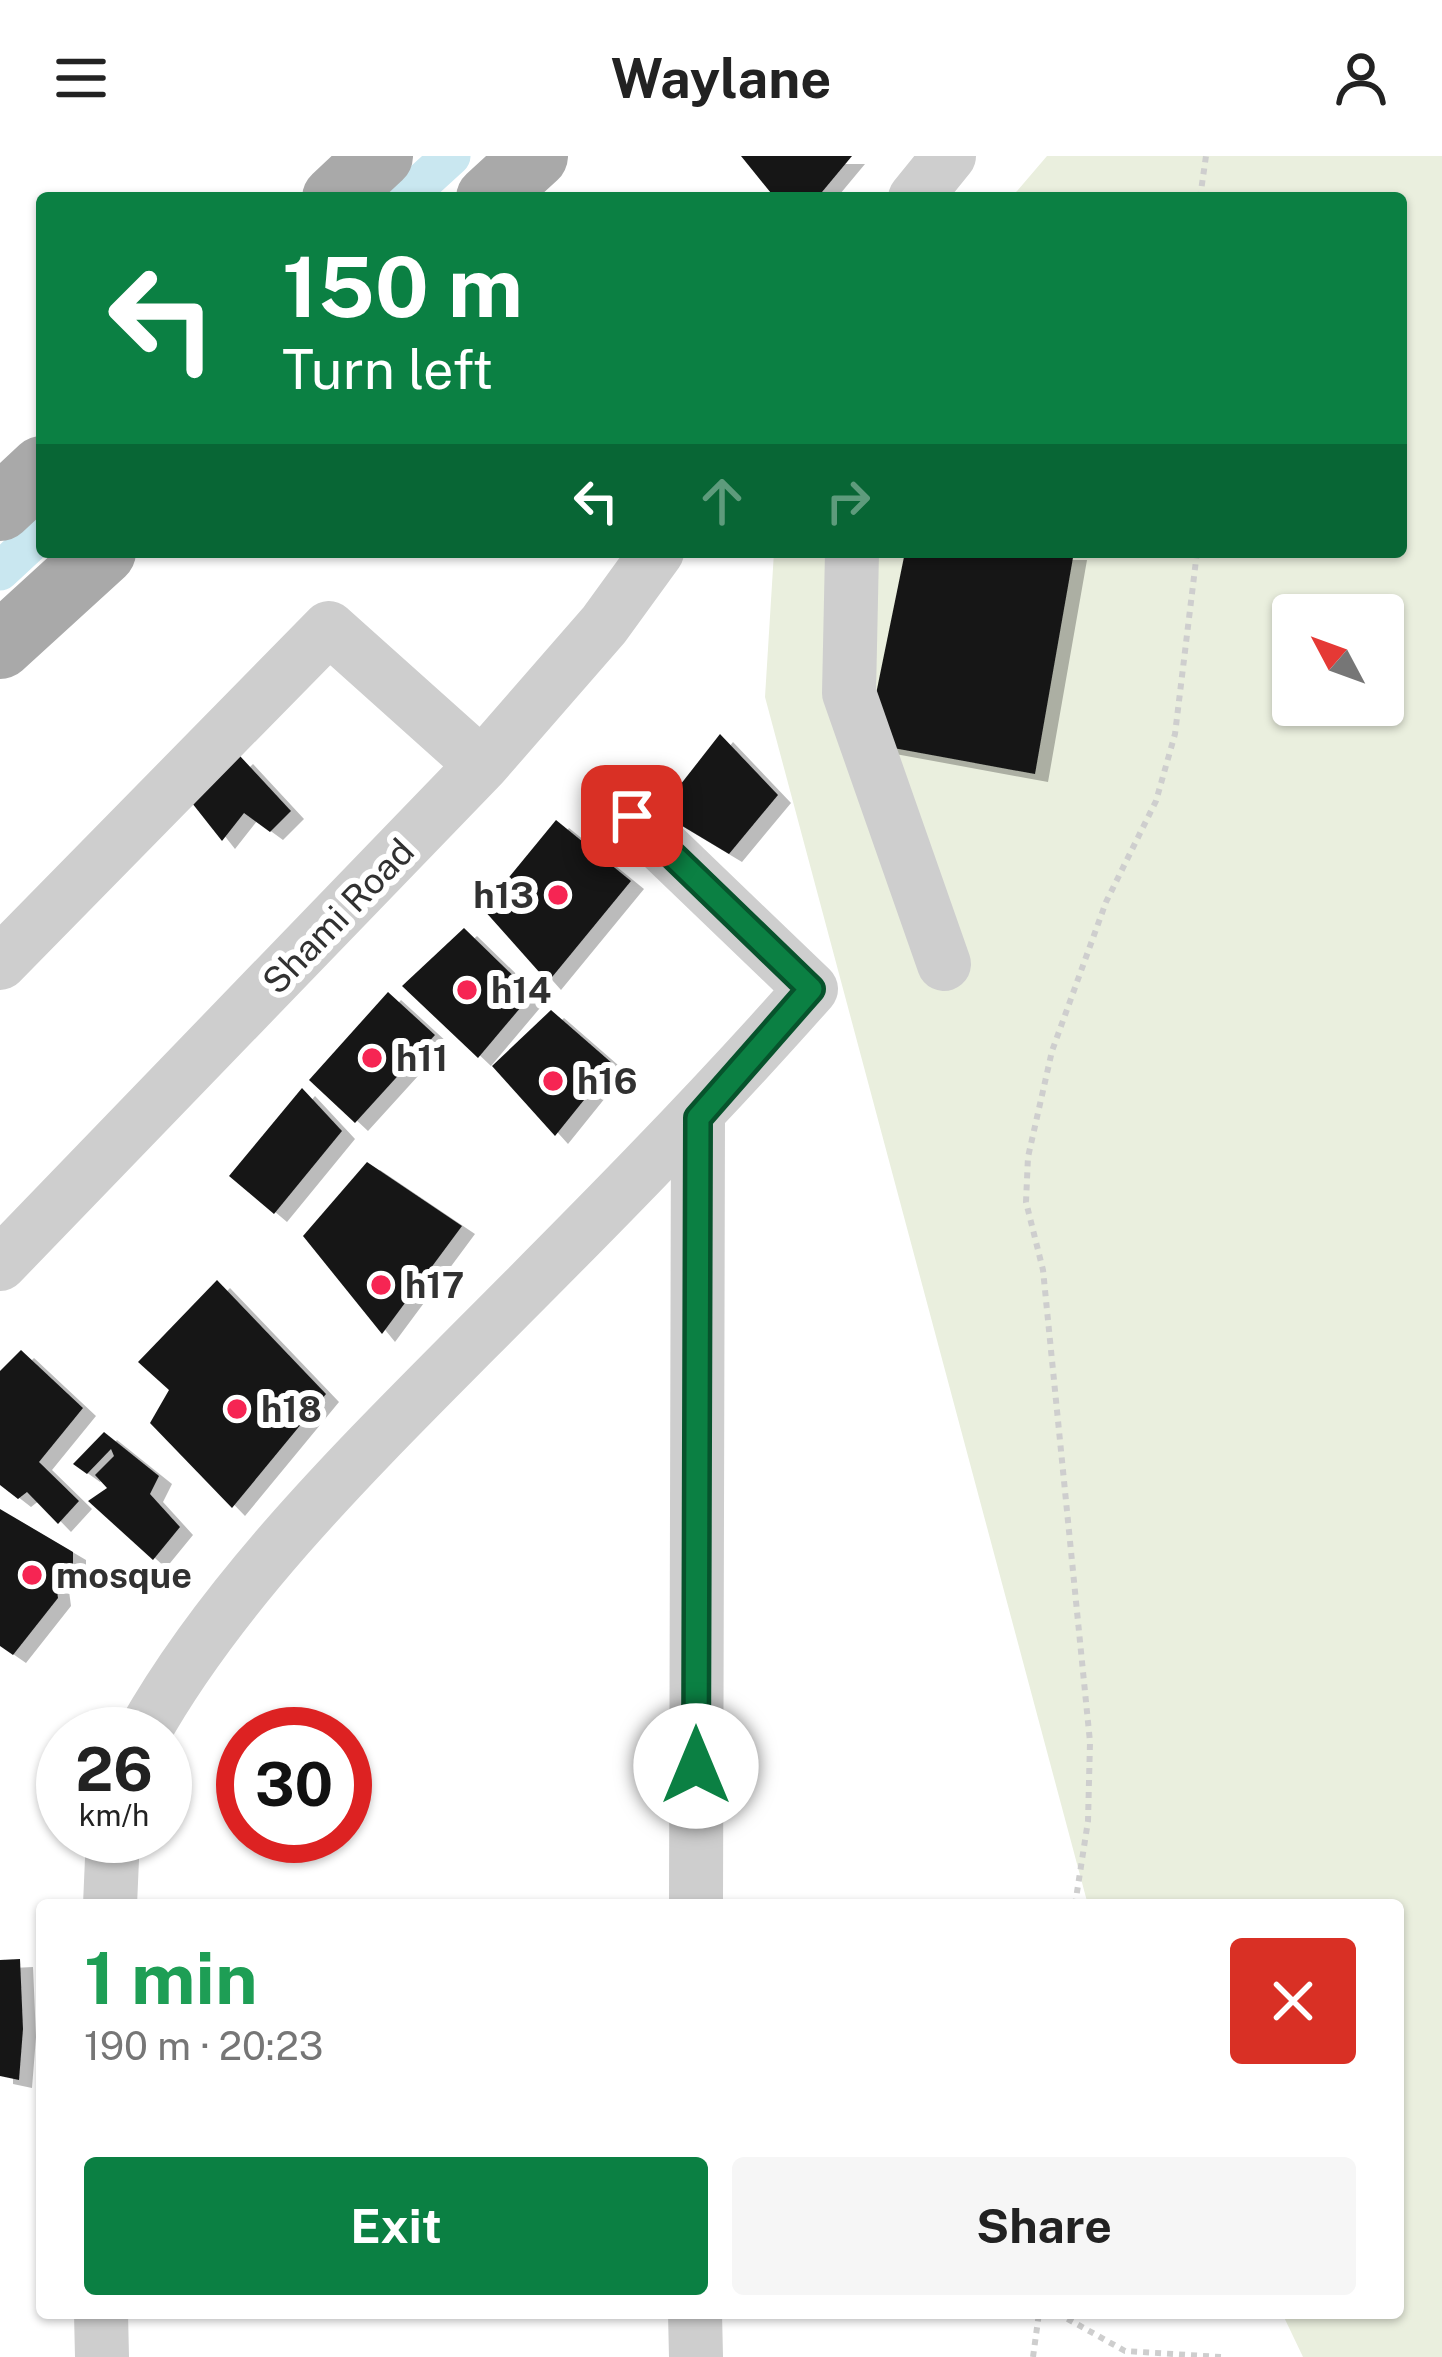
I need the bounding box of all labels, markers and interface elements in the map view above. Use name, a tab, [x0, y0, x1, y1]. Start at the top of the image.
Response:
icon: menu	[48, 45, 114, 111]
icon: person	[1328, 45, 1394, 111]
text: Waylane	[611, 47, 831, 110]
text: 150 m	[282, 237, 523, 336]
icon: left	[84, 240, 240, 396]
text: Turn left	[282, 338, 493, 401]
icon: left	[563, 468, 629, 534]
icon: ahead	[689, 468, 755, 534]
icon: right	[815, 468, 881, 534]
north arrow	[1272, 594, 1404, 726]
map controls	[1272, 594, 1404, 726]
pin	[581, 765, 683, 867]
icon: arrive	[599, 783, 665, 849]
street label: Shami Road	[254, 830, 422, 1002]
place label: h13	[473, 874, 534, 916]
marker: h13	[545, 882, 571, 908]
place label: h14	[491, 969, 551, 1011]
marker: h14	[454, 977, 480, 1003]
place label: h11	[396, 1037, 448, 1079]
marker: h11	[359, 1045, 385, 1071]
place label: h16	[577, 1060, 638, 1102]
marker: h16	[540, 1068, 566, 1094]
place label: h17	[405, 1264, 464, 1306]
marker: h17	[368, 1272, 394, 1298]
place label: h18	[261, 1388, 322, 1430]
marker: h18	[224, 1396, 250, 1422]
place label: mosque	[56, 1554, 192, 1596]
marker: mosque	[19, 1562, 45, 1588]
position arrow	[633, 1703, 759, 1829]
speed limit sign: 30	[216, 1707, 372, 1863]
text: 26	[75, 1734, 153, 1805]
text: km/h	[79, 1797, 149, 1833]
text: 1 min	[84, 1936, 258, 2020]
button: close	[1230, 1938, 1356, 2064]
text: 190 m · 20:23	[84, 2023, 323, 2069]
button: Exit	[84, 2157, 708, 2295]
button: Share	[732, 2157, 1356, 2295]

